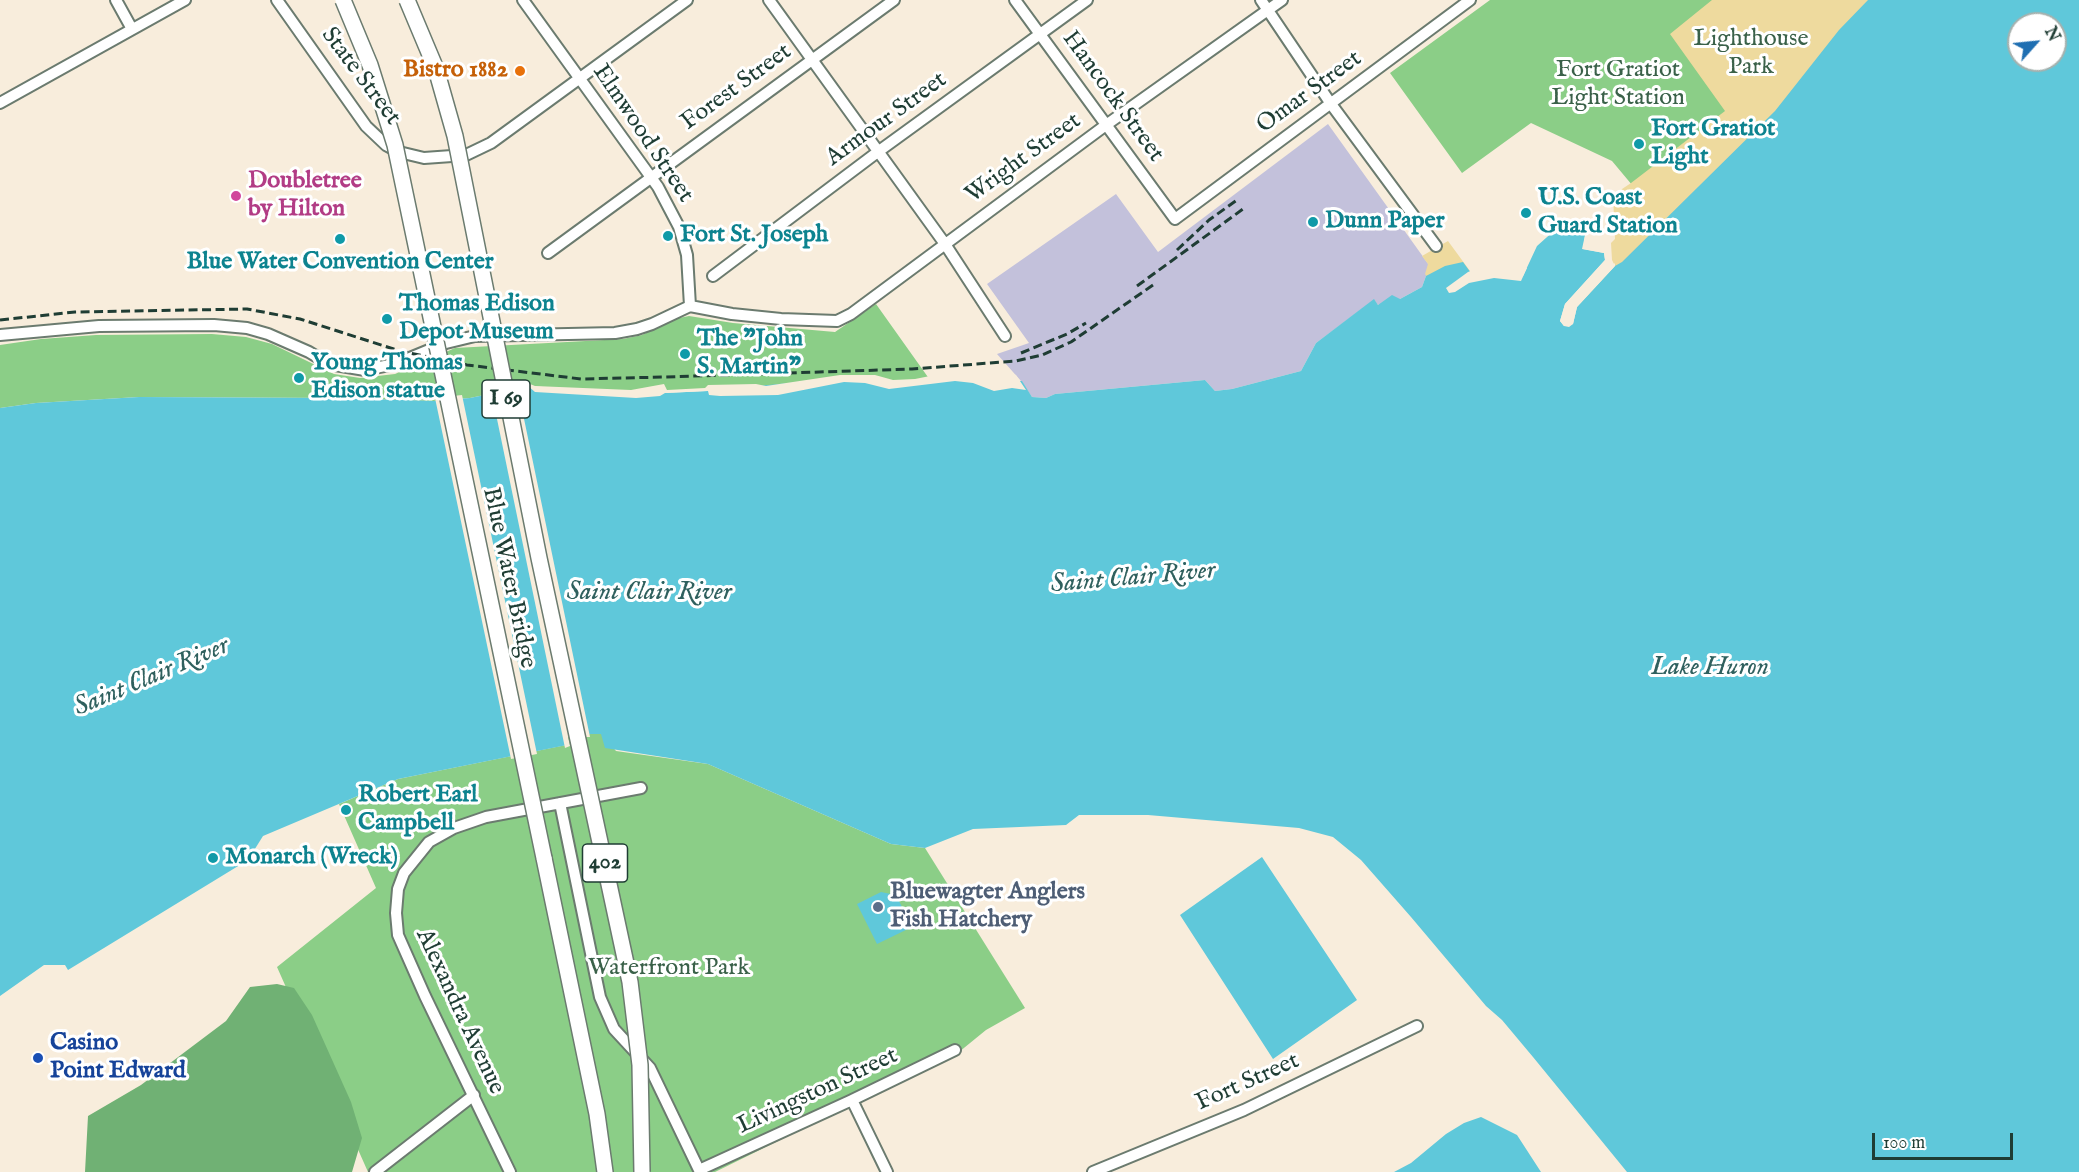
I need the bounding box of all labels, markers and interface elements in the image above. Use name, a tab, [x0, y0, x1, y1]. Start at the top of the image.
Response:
north arrow	[2007, 12, 2067, 72]
street label: State Street	[314, 22, 406, 132]
text: N	[2039, 24, 2063, 45]
street label: Hancock Street	[1055, 26, 1169, 168]
park label: Lighthouse Park	[1694, 26, 1808, 82]
street label: Forest Street	[676, 38, 798, 138]
street label: Omar Street	[1252, 45, 1368, 141]
place label: Bistro 1882	[403, 57, 508, 85]
park label: Fort Gratiot Light Station	[1551, 57, 1685, 113]
street label: Elmwood Street	[585, 59, 699, 209]
marker: Bistro 1882	[513, 64, 527, 78]
street label: Armour Street	[821, 66, 953, 174]
street label: Wright Street	[961, 107, 1087, 211]
place label: Fort Gratiot Light	[1651, 116, 1775, 172]
marker: Fort Gratiot Light	[1632, 137, 1646, 151]
place label: Doubletree by Hilton	[248, 168, 362, 224]
place label: U.S. Coast Guard Station	[1538, 185, 1678, 241]
marker: Doubletree by Hilton	[229, 189, 243, 203]
marker: U.S. Coast Guard Station	[1519, 206, 1533, 220]
place label: Dunn Paper	[1325, 208, 1444, 236]
marker: Dunn Paper	[1306, 215, 1320, 229]
place label: Fort St. Joseph	[680, 222, 828, 250]
marker: Fort St. Joseph	[661, 229, 675, 243]
marker: Blue Water Convention Center	[333, 232, 347, 246]
place label: Blue Water Convention Center	[186, 249, 494, 277]
place label: Thomas Edison Depot Museum	[399, 291, 555, 347]
marker: Thomas Edison Depot Museum	[380, 312, 394, 326]
place label: The "John S. Martin"	[697, 326, 803, 382]
marker: The "John S. Martin"	[678, 347, 692, 361]
place label: Young Thomas Edison statue	[311, 350, 463, 406]
marker: Young Thomas Edison statue	[292, 371, 306, 385]
road number: I 69	[482, 380, 530, 418]
street label: Blue Water Bridge	[475, 485, 541, 671]
water label: Saint Clair River	[1049, 556, 1217, 602]
water label: Saint Clair River	[566, 578, 732, 610]
water label: Saint Clair River	[70, 631, 234, 725]
water label: Lake Huron	[1651, 653, 1769, 685]
place label: Robert Earl Campbell	[358, 782, 478, 838]
marker: Robert Earl Campbell	[339, 803, 353, 817]
place label: Monarch (Wreck)	[225, 844, 398, 872]
road number: 402	[582, 844, 628, 882]
marker: Monarch (Wreck)	[206, 851, 220, 865]
place label: Bluewagter Anglers Fish Hatchery	[890, 879, 1085, 935]
marker: Bluewagter Anglers Fish Hatchery	[871, 900, 885, 914]
street label: Alexandra Avenue	[408, 925, 510, 1099]
park label: Waterfront Park	[588, 955, 750, 983]
place label: Casino Point Edward	[50, 1030, 186, 1086]
street label: Livingston Street	[733, 1042, 903, 1142]
street label: Fort Street	[1192, 1048, 1304, 1118]
marker: Casino Point Edward	[31, 1051, 45, 1065]
scale bar	[1875, 1121, 2016, 1159]
text: 100 m	[1883, 1132, 1925, 1155]

